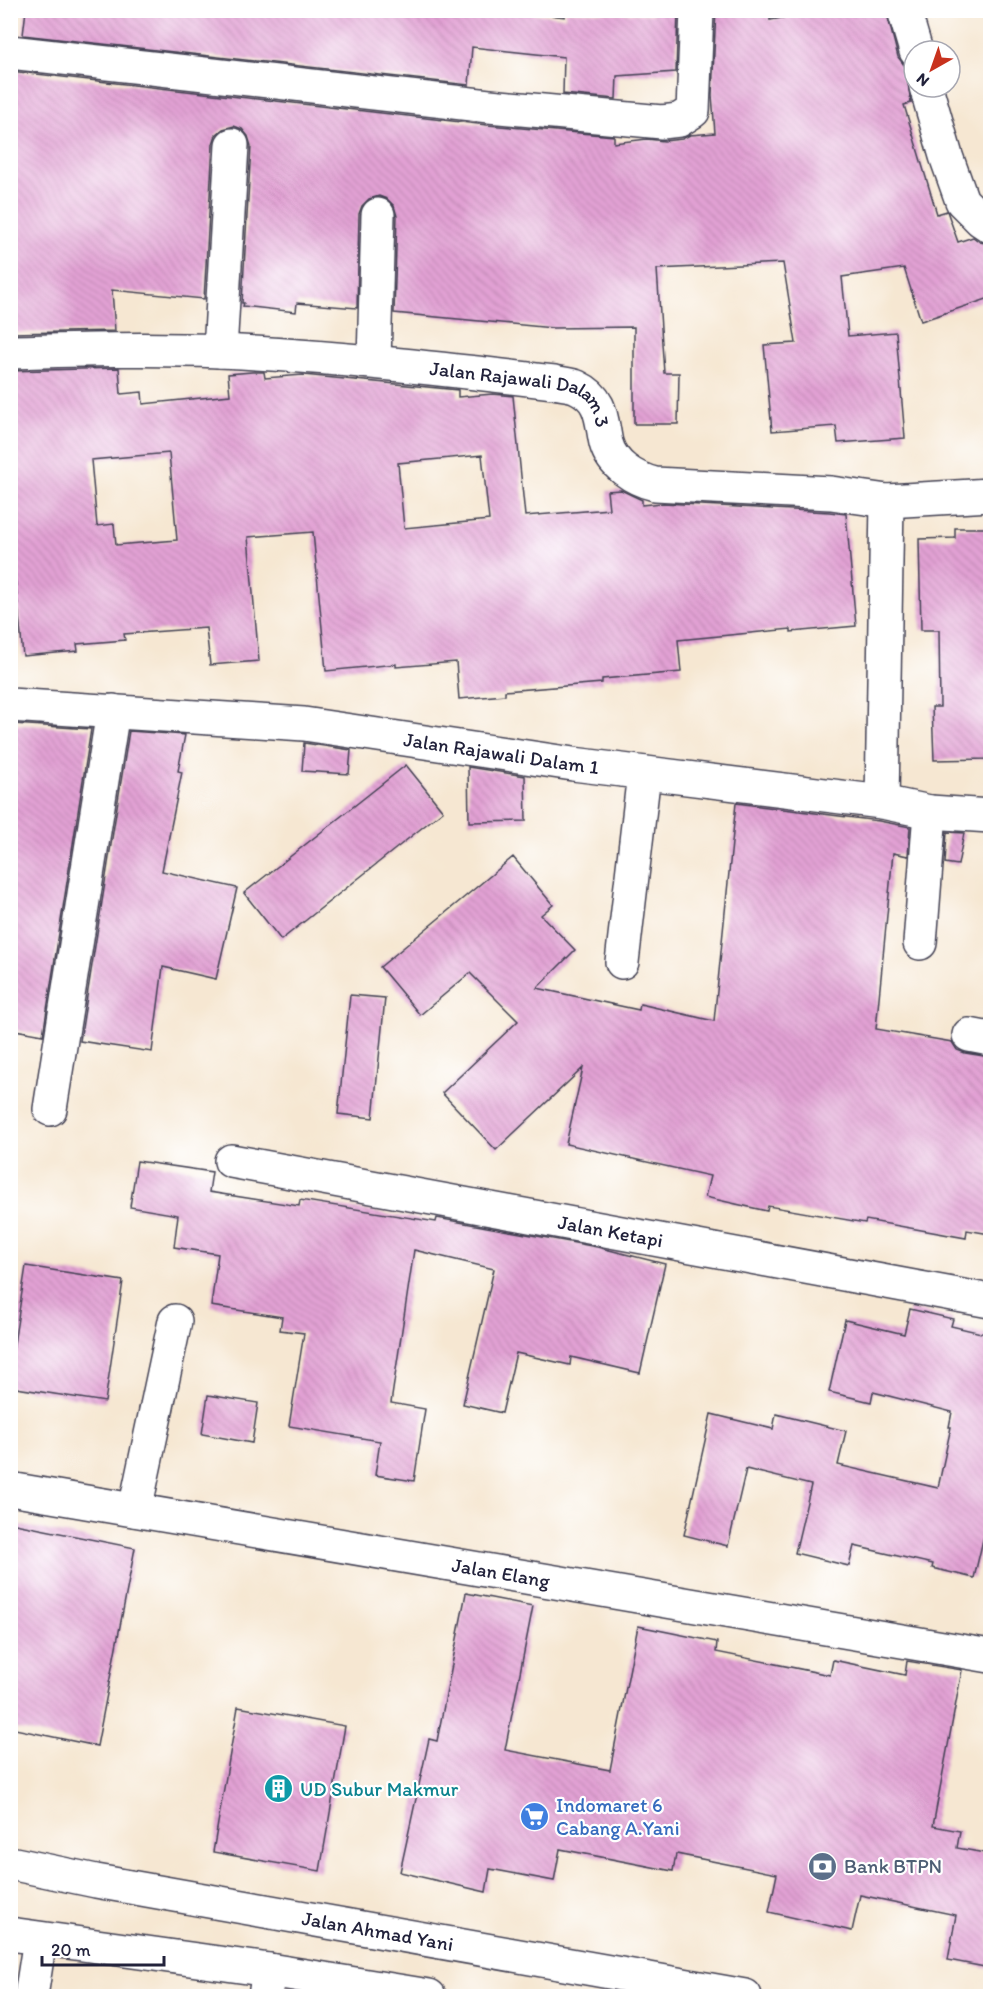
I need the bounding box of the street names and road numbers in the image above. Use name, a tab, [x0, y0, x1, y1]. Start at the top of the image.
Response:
street label: Jalan Rajawali Dalam 3	[429, 356, 615, 429]
street label: Jalan Rajawali Dalam 1	[402, 727, 600, 779]
street label: Jalan Ketapi	[556, 1210, 665, 1252]
street label: Jalan Elang	[450, 1553, 553, 1593]
street label: Jalan Ahmad Yani	[300, 1906, 455, 1956]

